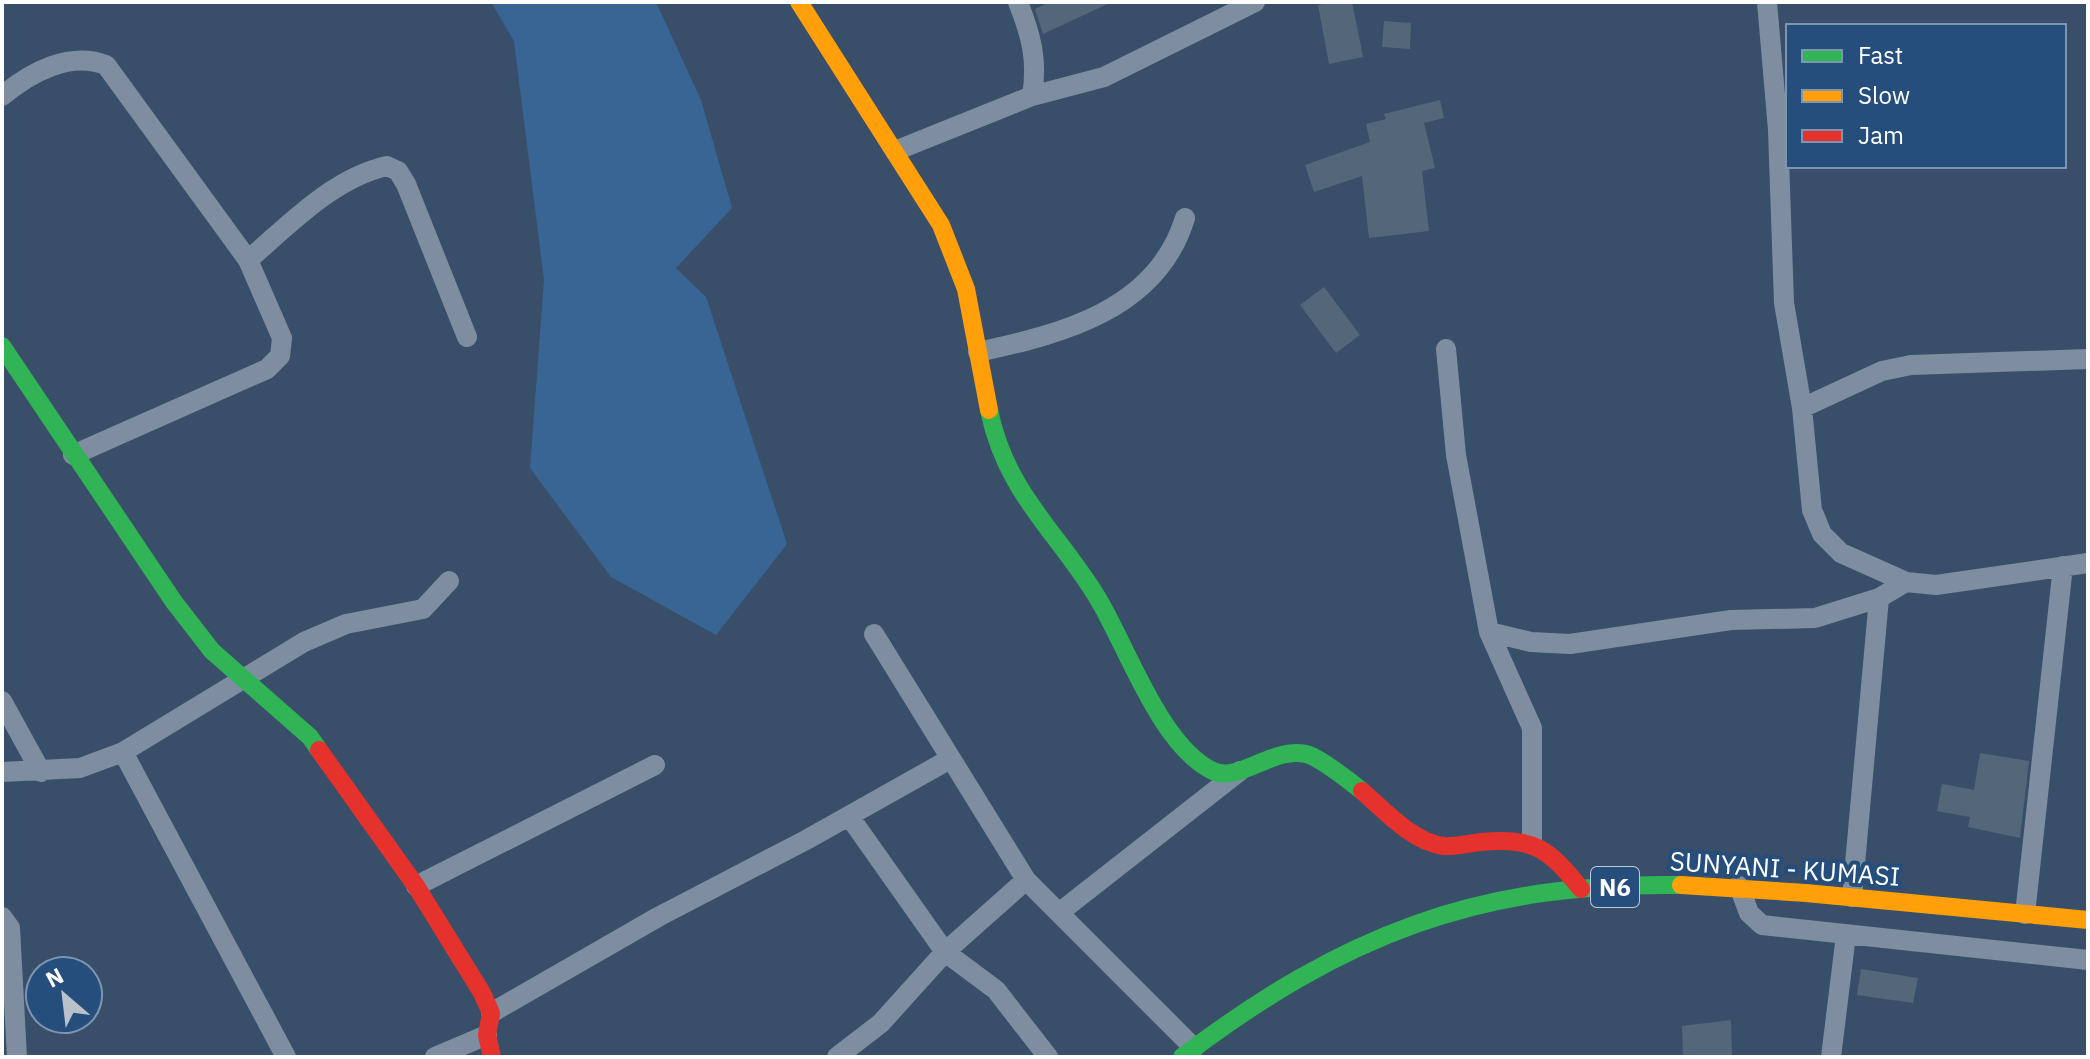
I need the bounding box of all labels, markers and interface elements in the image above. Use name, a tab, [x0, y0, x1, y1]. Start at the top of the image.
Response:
legend	[1786, 24, 2066, 168]
text: Fast	[1858, 39, 1903, 71]
text: Slow	[1858, 79, 1910, 111]
text: Jam	[1858, 119, 1904, 151]
street label: SUNYANI - KUMASI	[1669, 843, 1901, 893]
road number: N6	[1591, 867, 1639, 907]
north arrow	[24, 955, 104, 1035]
text: N	[41, 960, 68, 993]

